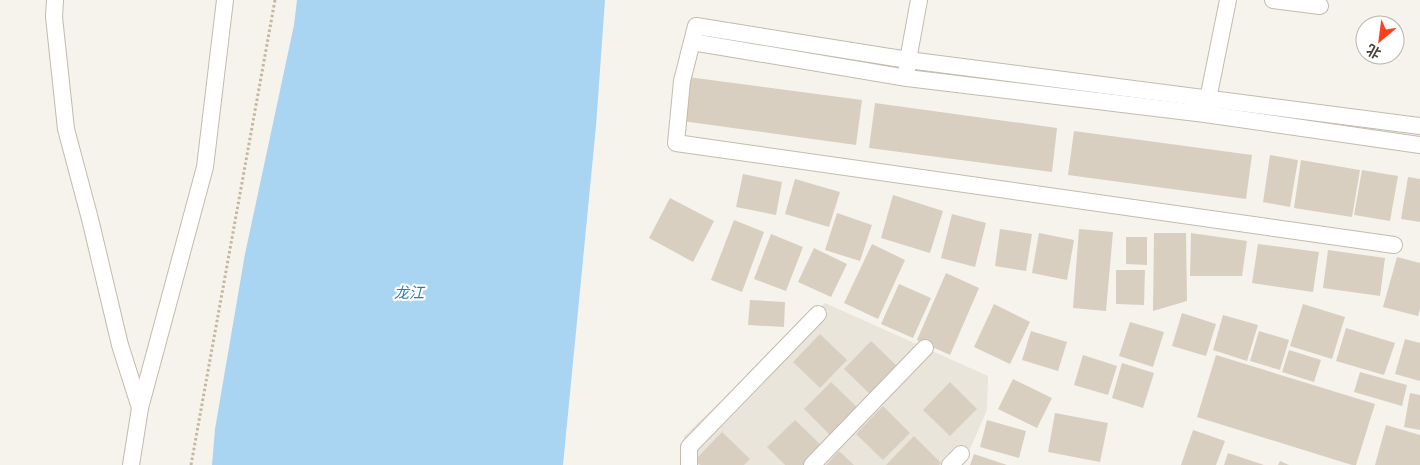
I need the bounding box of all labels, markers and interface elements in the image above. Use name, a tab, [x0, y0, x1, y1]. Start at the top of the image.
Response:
north arrow	[1355, 15, 1405, 65]
text: 北	[1364, 40, 1384, 62]
water label: 龙江	[394, 284, 426, 302]

